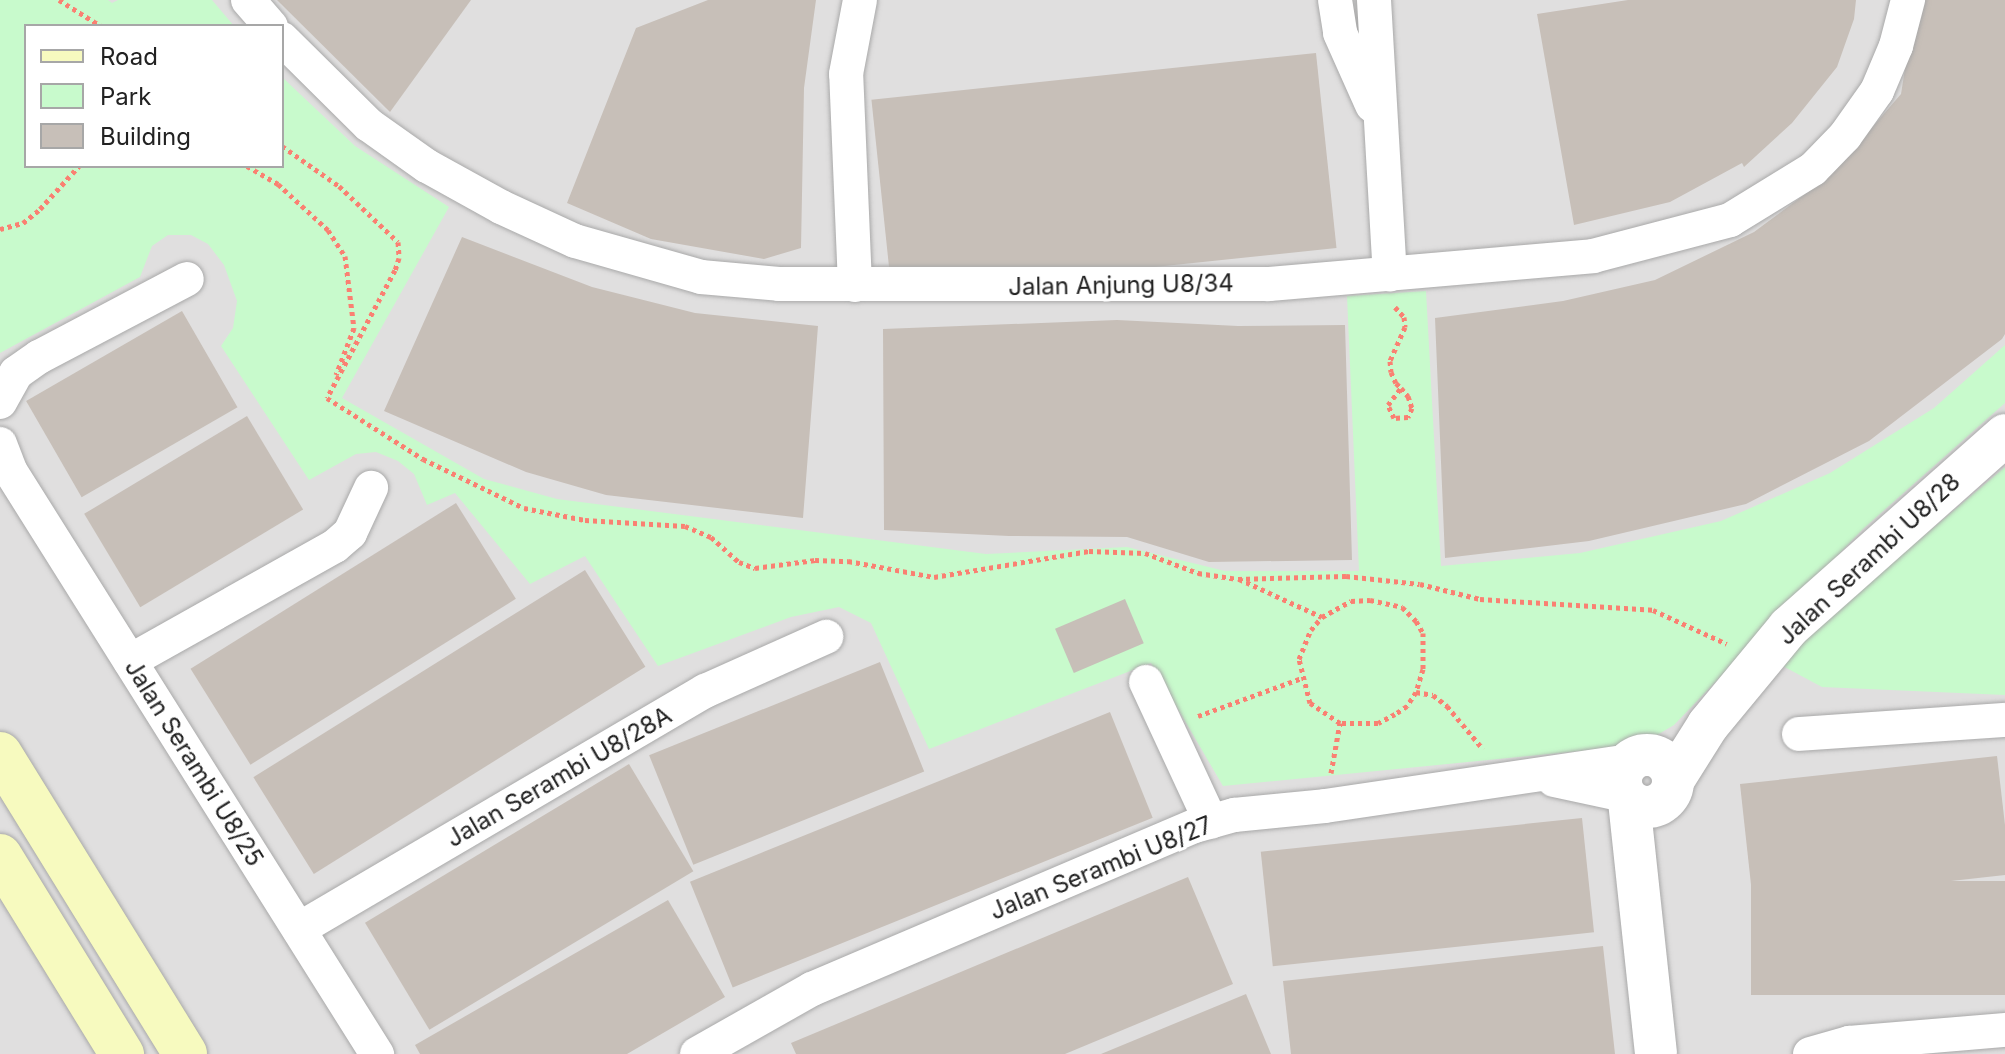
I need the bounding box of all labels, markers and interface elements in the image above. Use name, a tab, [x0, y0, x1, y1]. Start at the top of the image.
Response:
legend	[24, 24, 284, 168]
text: Road	[100, 42, 158, 71]
text: Park	[100, 82, 151, 111]
text: Building	[100, 122, 191, 151]
street label: Jalan Anjung U8/34	[1008, 269, 1234, 301]
street label: Jalan Serambi U8/28	[1772, 467, 1966, 651]
street label: Jalan Serambi U8/25	[119, 654, 269, 872]
street label: Jalan Serambi U8/28A	[441, 701, 677, 853]
street label: Jalan Serambi U8/27	[986, 810, 1216, 926]

